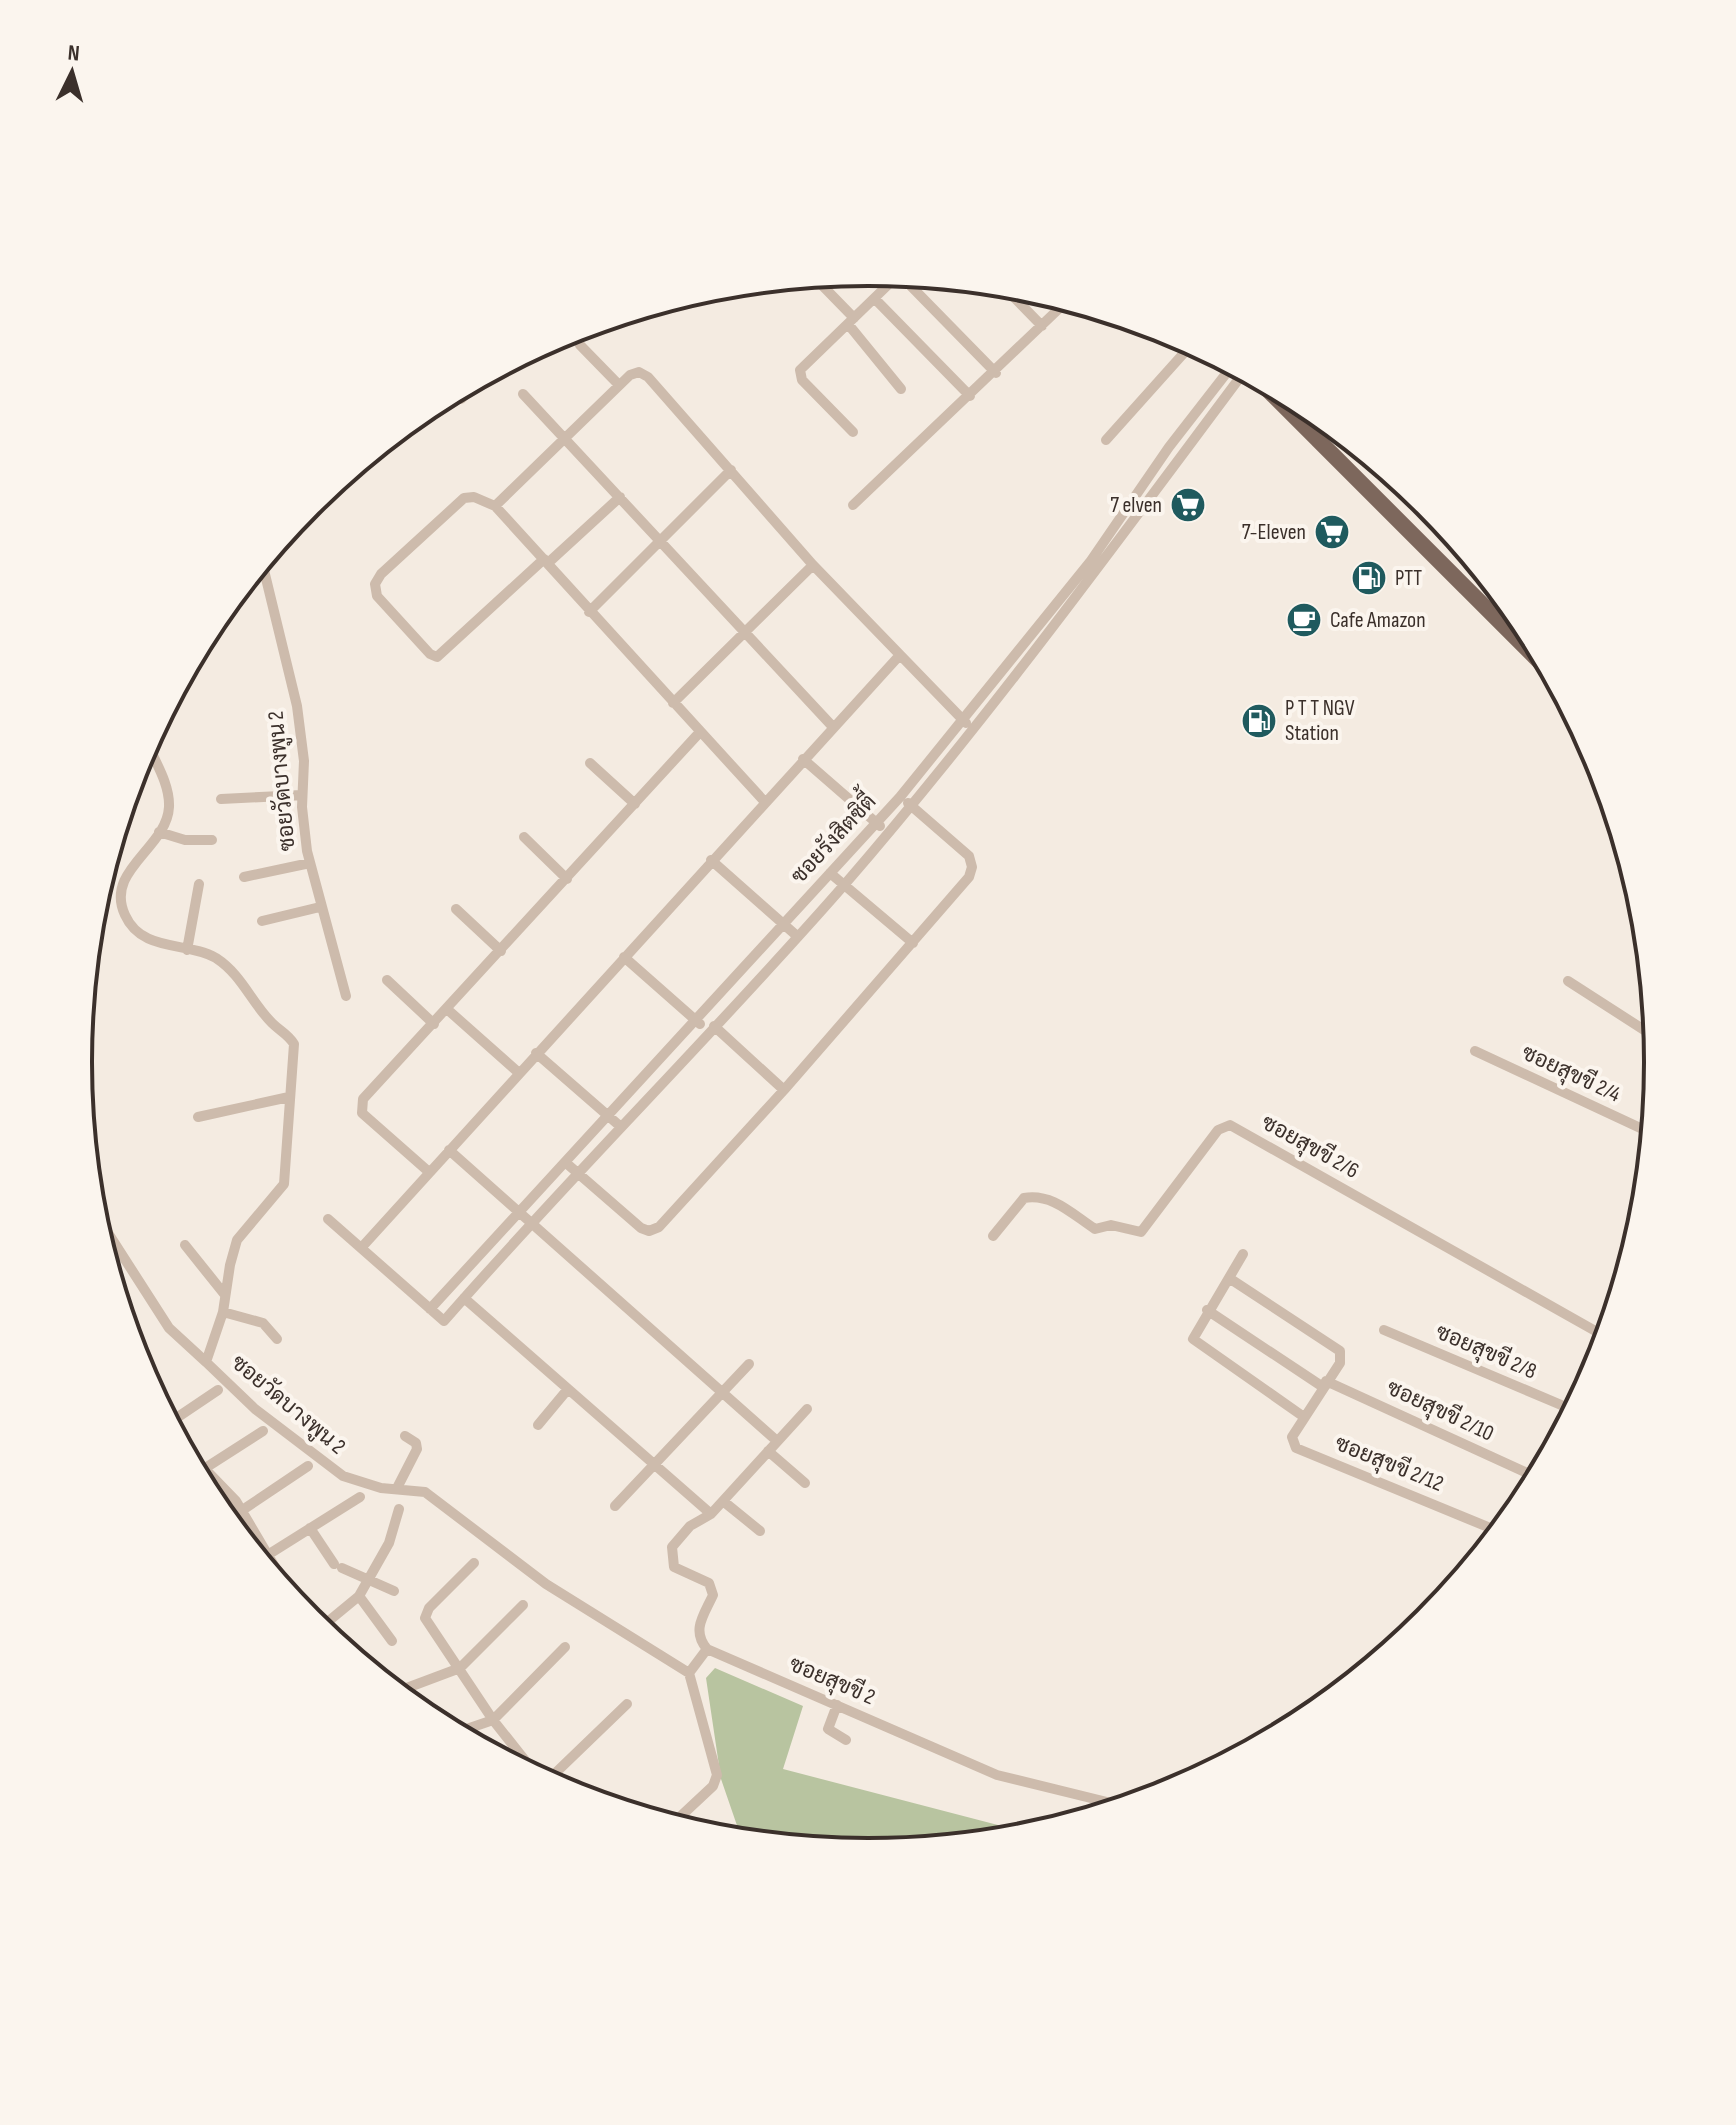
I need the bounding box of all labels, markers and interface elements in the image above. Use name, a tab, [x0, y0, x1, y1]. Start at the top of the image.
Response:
north arrow	[32, 32, 112, 112]
text: N	[67, 40, 81, 68]
supermarket icon: 7 elven	[1169, 486, 1207, 524]
place label: 7 elven	[1110, 492, 1162, 519]
supermarket icon: 7-Eleven	[1313, 513, 1351, 551]
place label: 7-Eleven	[1242, 519, 1306, 546]
fuel station icon: PTT	[1350, 559, 1388, 597]
place label: PTT	[1395, 565, 1422, 592]
cafe icon: Cafe Amazon	[1285, 601, 1323, 639]
place label: Cafe Amazon	[1330, 607, 1426, 634]
place label: P T T NGV Station	[1285, 695, 1355, 747]
fuel station icon: P T T NGV Station	[1240, 702, 1278, 740]
street label: ซอยวัดบางพูน 2	[261, 710, 303, 852]
street label: ซอยรังสิตซิตี้	[781, 783, 884, 889]
street label: ซอยสุขขี 2/4	[1517, 1039, 1625, 1109]
street label: ซอยสุขขี 2/6	[1256, 1108, 1364, 1186]
street label: ซอยสุขขี 2/8	[1431, 1318, 1541, 1386]
street label: ซอยวัดบางพูน 2	[225, 1349, 351, 1461]
street label: ซอยสุขขี 2/10	[1382, 1374, 1498, 1448]
street label: ซอยสุขขี 2/12	[1331, 1429, 1447, 1499]
street label: ซอยสุขขี 2	[785, 1650, 879, 1712]

